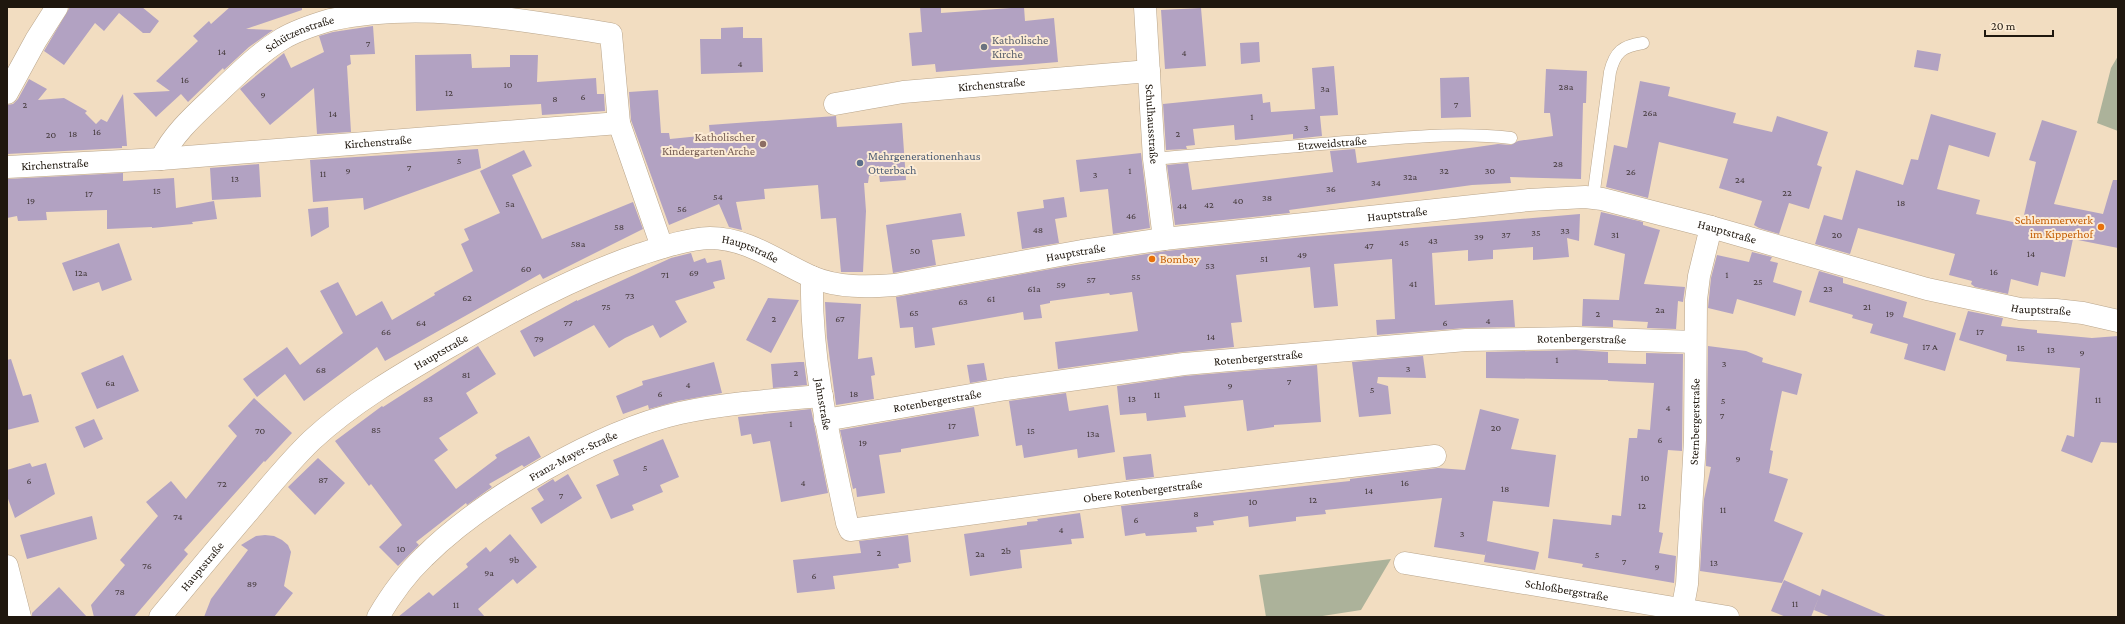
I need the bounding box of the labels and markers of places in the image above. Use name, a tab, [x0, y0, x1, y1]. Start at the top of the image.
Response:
place label: Katholische Kirche	[992, 33, 1048, 61]
marker: Katholische Kirche	[979, 42, 989, 52]
place label: Katholischer Kindergarten Arche	[662, 130, 756, 158]
marker: Katholischer Kindergarten Arche	[758, 139, 768, 149]
place label: Mehrgenerationenhaus Otterbach	[868, 149, 981, 177]
marker: Mehrgenerationenhaus Otterbach	[855, 158, 865, 168]
place label: Schlemmerwerk im Kipperhof	[2015, 213, 2094, 241]
marker: Schlemmerwerk im Kipperhof	[2096, 222, 2106, 232]
place label: Bombay	[1160, 252, 1200, 266]
marker: Bombay	[1147, 254, 1157, 264]

